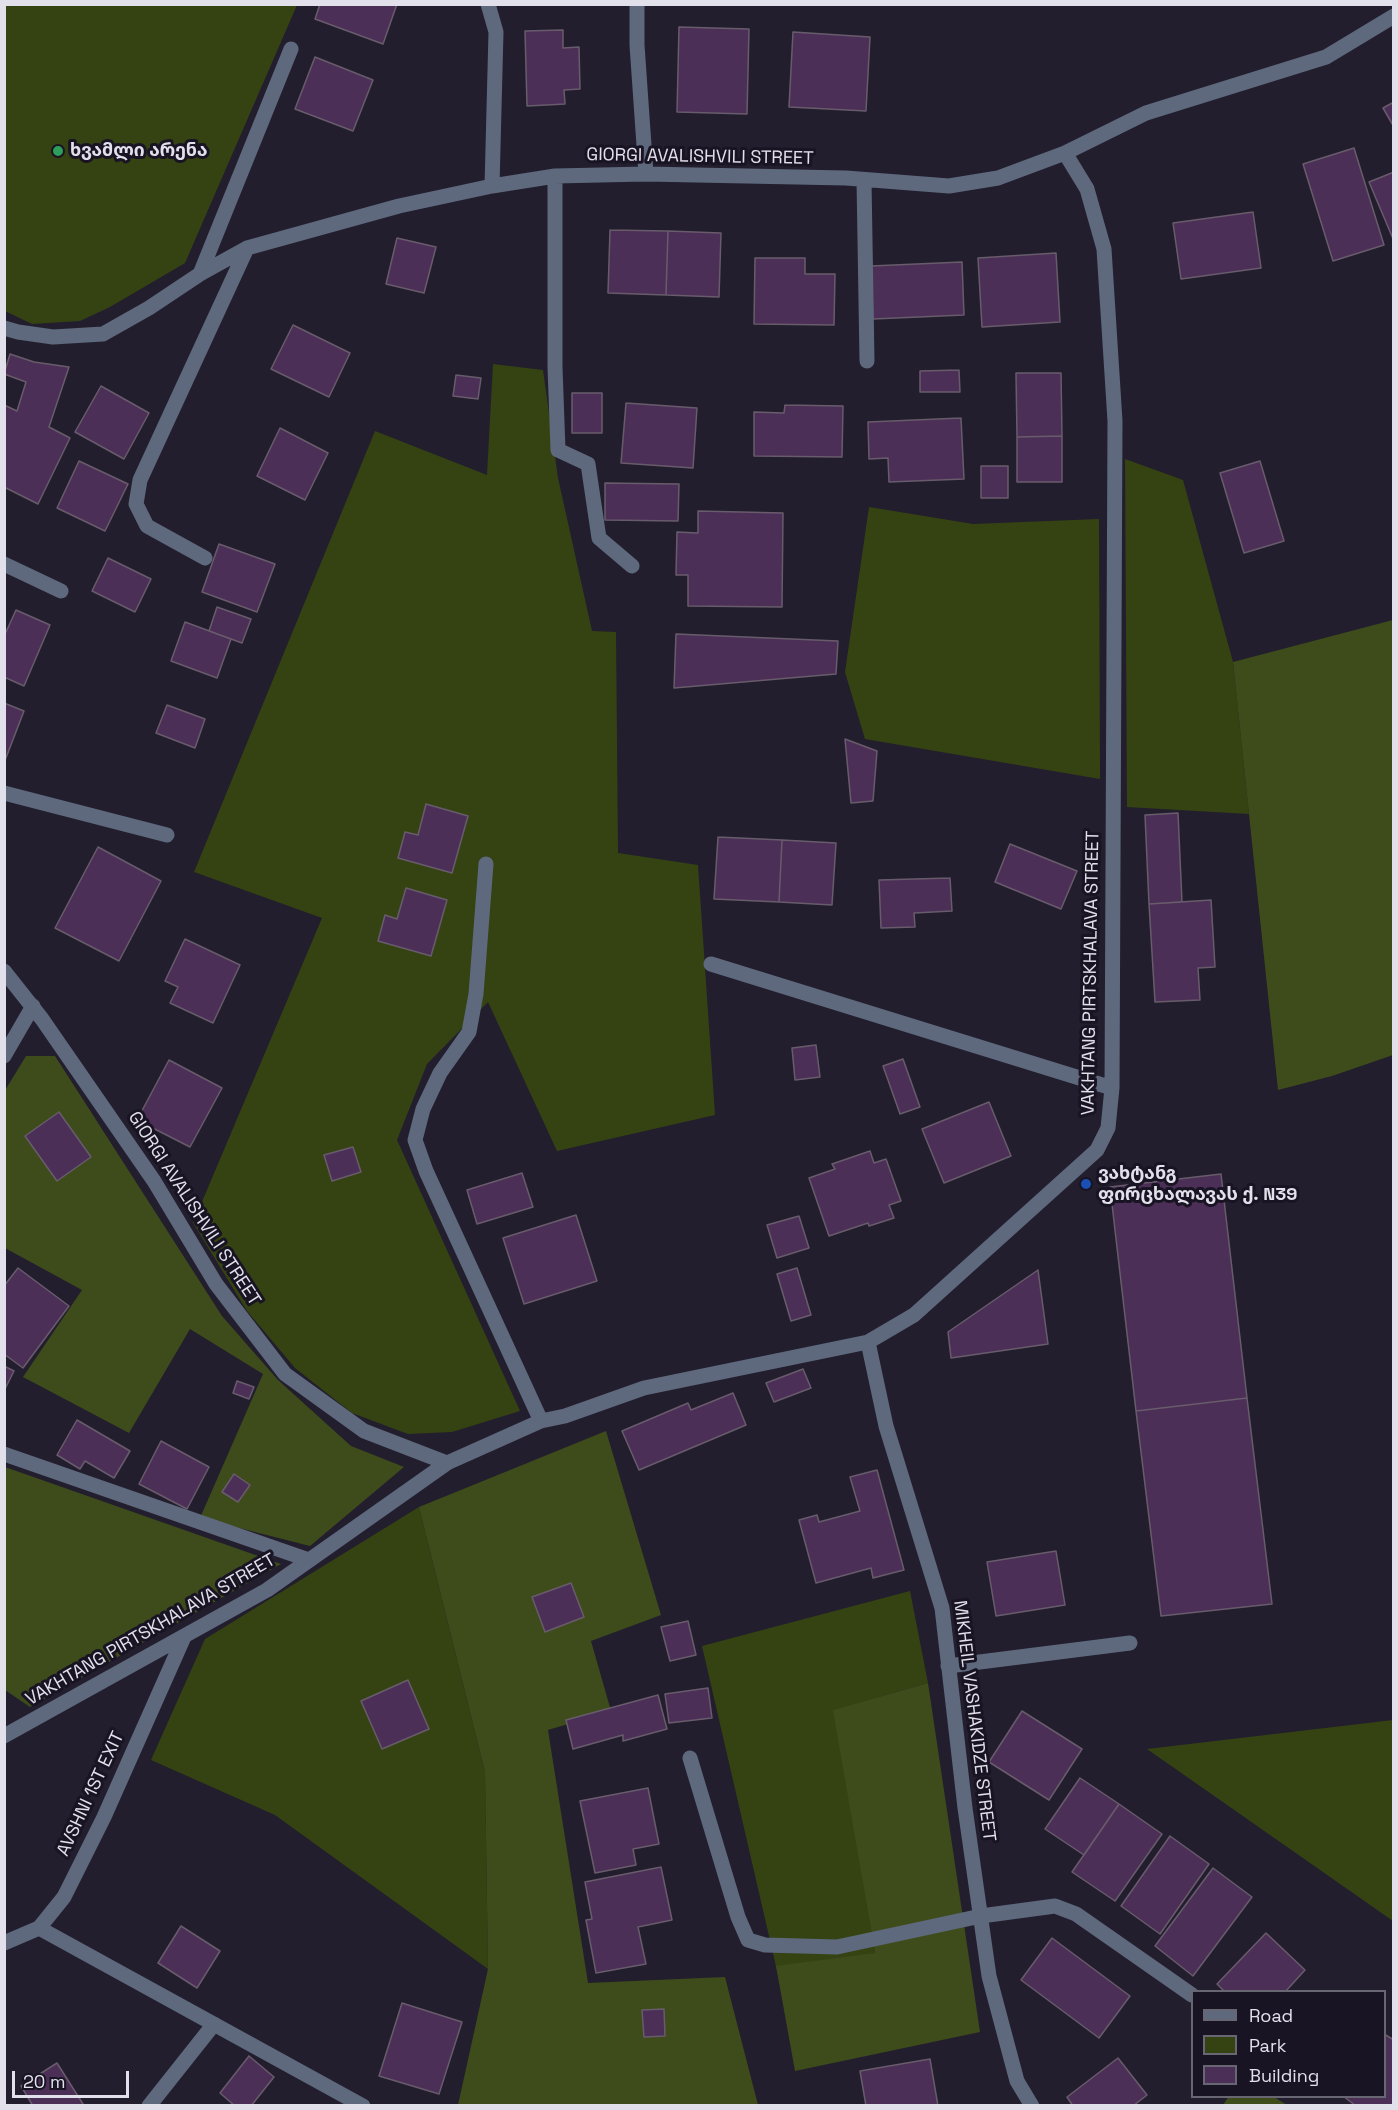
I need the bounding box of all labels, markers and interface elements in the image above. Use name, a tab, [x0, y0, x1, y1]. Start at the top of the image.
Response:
place label: ხვამლი არენა	[70, 140, 207, 162]
marker: ხვამლი არენა	[51, 144, 65, 158]
street label: GIORGI AVALISHVILI STREET	[586, 144, 814, 170]
street label: VAKHTANG PIRTSKHALAVA STREET	[1078, 830, 1104, 1116]
street label: GIORGI AVALISHVILI STREET	[123, 1108, 265, 1310]
place label: ვახტანგ ფირცხალავას ქ. N39	[1098, 1163, 1297, 1206]
marker: ვახტანგ ფირცხალავას ქ. N39	[1079, 1177, 1093, 1191]
street label: VAKHTANG PIRTSKHALAVA STREET	[22, 1549, 280, 1711]
street label: MIKHEIL VASHAKIDZE STREET	[948, 1599, 1000, 1843]
street label: AVSHNI 1ST EXIT	[53, 1728, 129, 1860]
legend	[1191, 1990, 1386, 2098]
text: Road	[1249, 2004, 1293, 2027]
text: Park	[1249, 2034, 1286, 2057]
scale bar	[15, 2059, 132, 2097]
text: Building	[1249, 2064, 1319, 2087]
text: 20 m	[23, 2070, 66, 2093]

